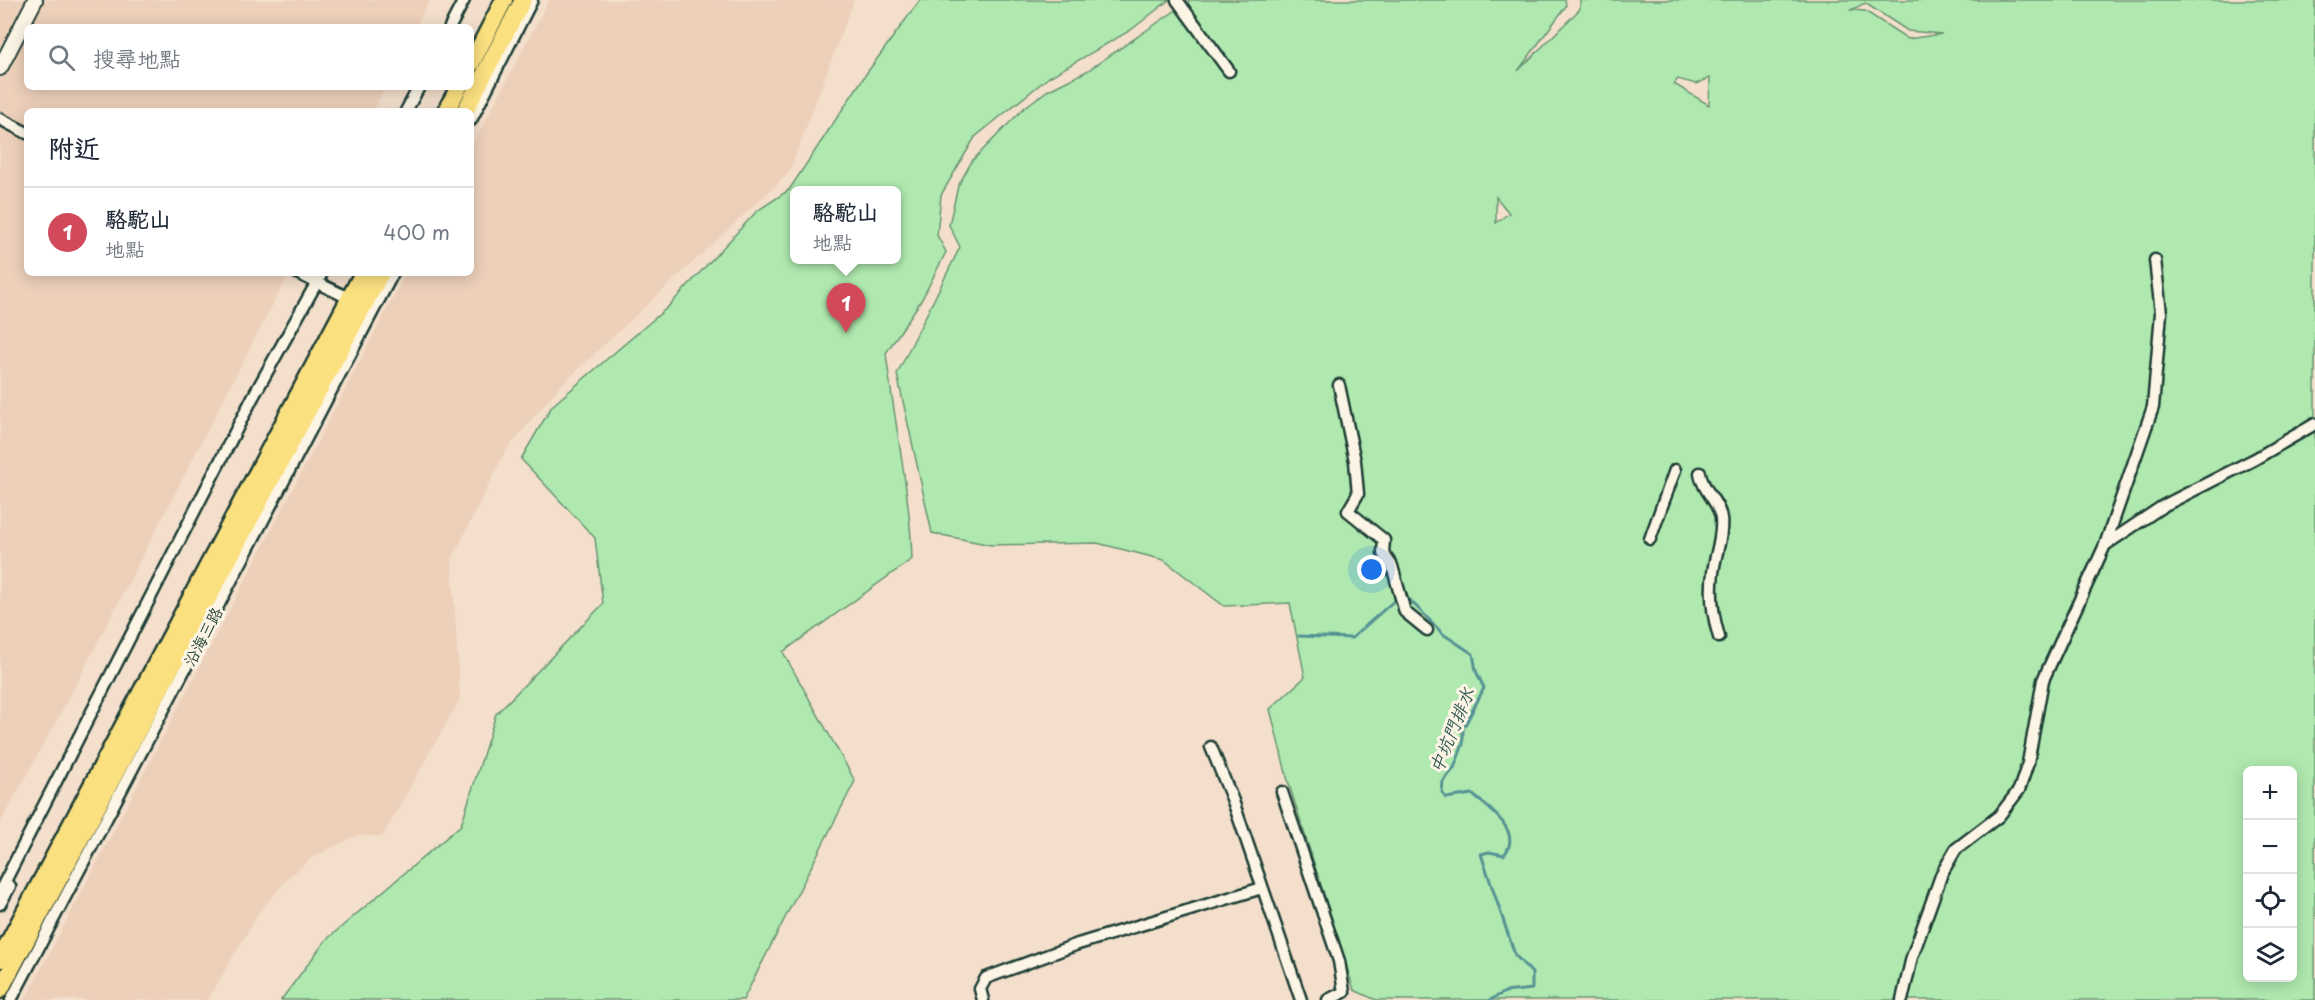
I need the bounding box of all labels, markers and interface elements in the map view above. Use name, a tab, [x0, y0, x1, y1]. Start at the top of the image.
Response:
search box	[24, 24, 474, 90]
icon: search	[45, 41, 78, 74]
text: 搜尋地點	[93, 41, 181, 74]
text: 附近	[48, 128, 100, 167]
popup	[790, 186, 901, 264]
text: 駱駝山	[812, 194, 879, 227]
text: 駱駝山	[105, 201, 171, 234]
text: 1	[63, 217, 72, 247]
text: 400 m	[383, 217, 450, 247]
text: 地點	[812, 227, 852, 257]
text: 地點	[105, 234, 145, 264]
pin: 1	[826, 284, 866, 333]
your location	[1357, 555, 1386, 584]
street label: 沿海三路	[176, 602, 228, 670]
water label: 中坑門排水	[1422, 682, 1481, 777]
map controls	[2243, 766, 2297, 982]
button: +	[2243, 766, 2297, 820]
button: −	[2243, 820, 2297, 874]
button: locate	[2243, 874, 2297, 928]
button: layers	[2243, 928, 2297, 982]

